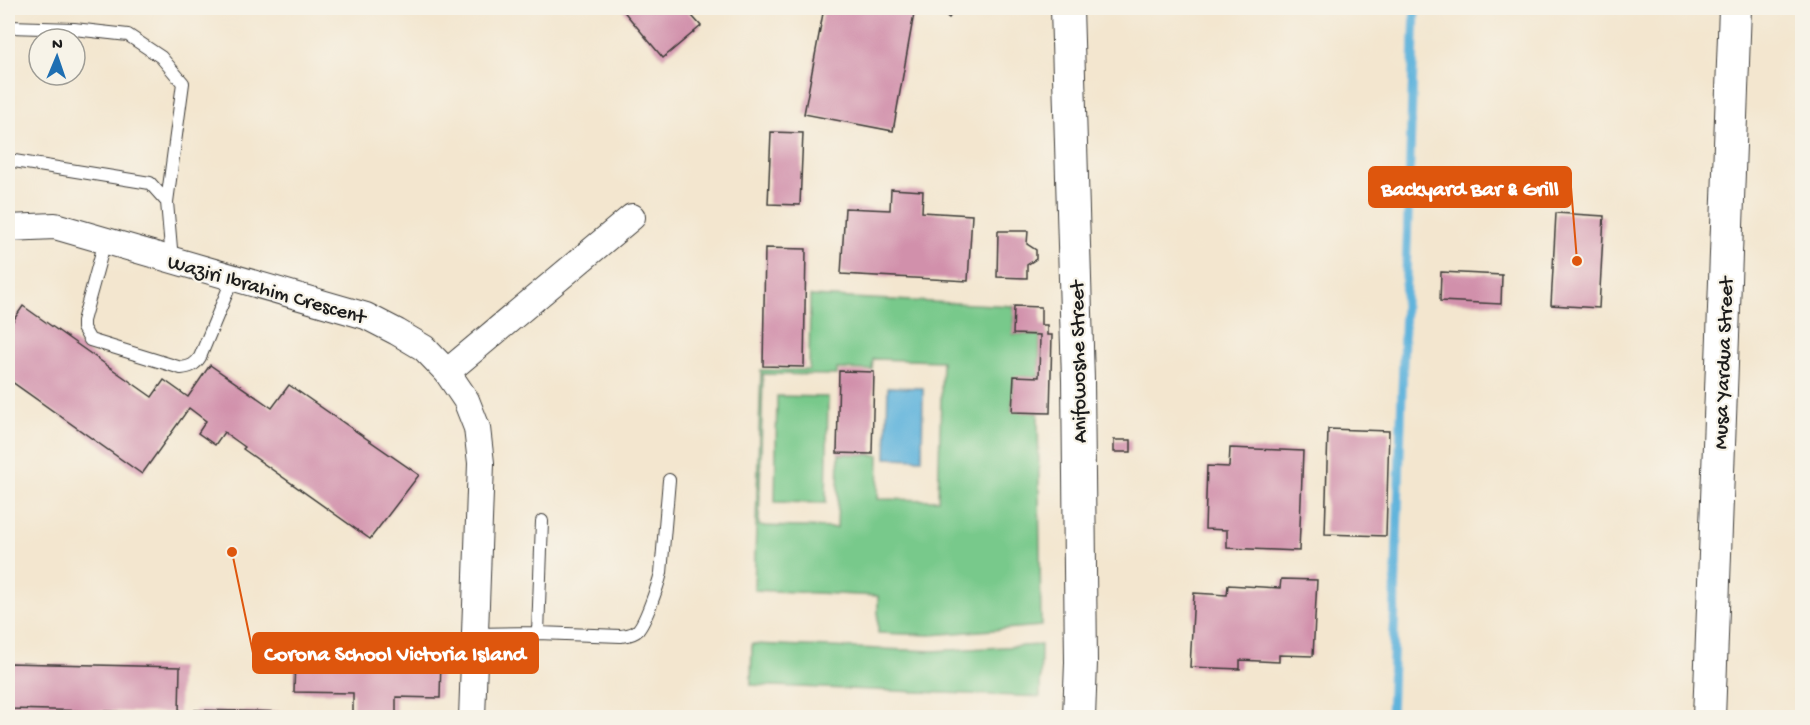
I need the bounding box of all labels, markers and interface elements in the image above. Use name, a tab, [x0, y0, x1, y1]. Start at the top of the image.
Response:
north arrow	[27, 27, 87, 87]
text: N	[52, 36, 64, 55]
callout: Backyard Bar & Grill	[1369, 167, 1571, 207]
text: Backyard Bar & Grill	[1380, 178, 1559, 204]
street label: Waziri Ibrahim Crescent	[164, 251, 370, 332]
street label: Musa Yardua Street	[1710, 274, 1741, 450]
street label: Anifowoshe Street	[1067, 278, 1094, 443]
callout: Corona School Victoria Island	[253, 633, 538, 673]
text: Corona School Victoria Island	[263, 643, 528, 669]

